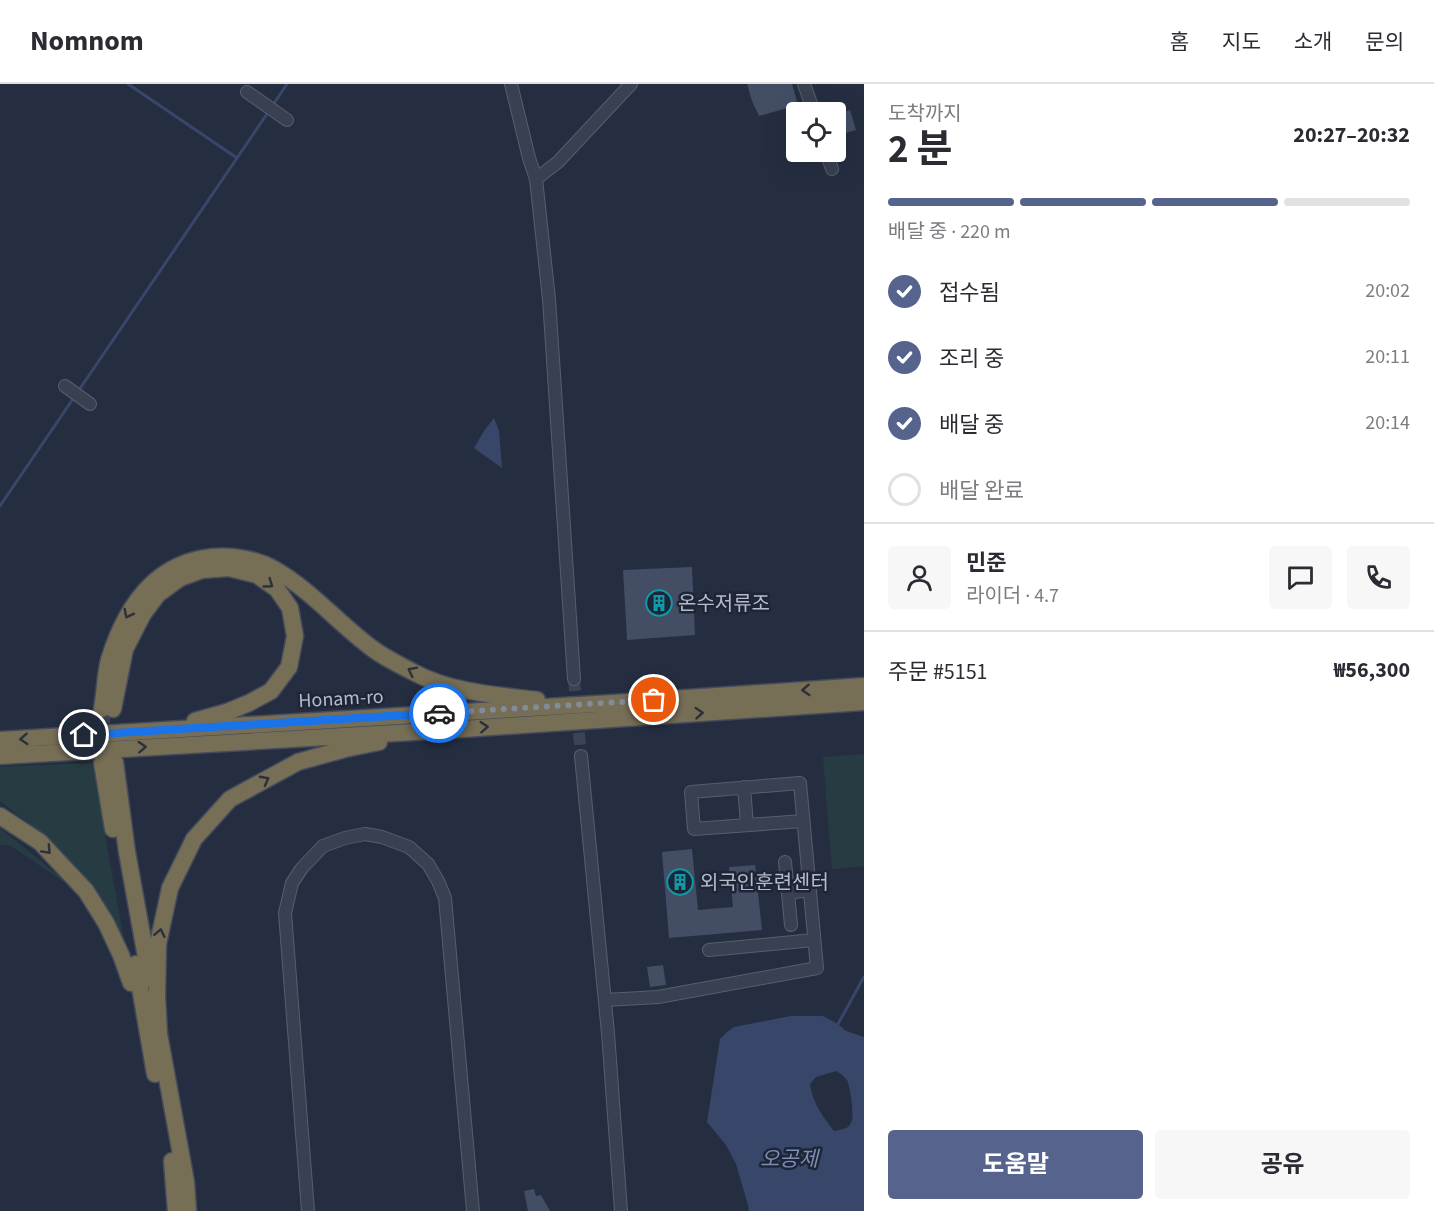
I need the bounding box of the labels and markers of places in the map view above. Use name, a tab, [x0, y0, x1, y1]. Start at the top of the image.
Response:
building icon: 온수저류조	[644, 588, 674, 618]
place label: 온수저류조	[678, 590, 770, 618]
pin	[628, 674, 679, 725]
pin	[58, 709, 109, 760]
building icon: 외국인훈련센터	[665, 867, 695, 897]
place label: 외국인훈련센터	[700, 869, 829, 897]

